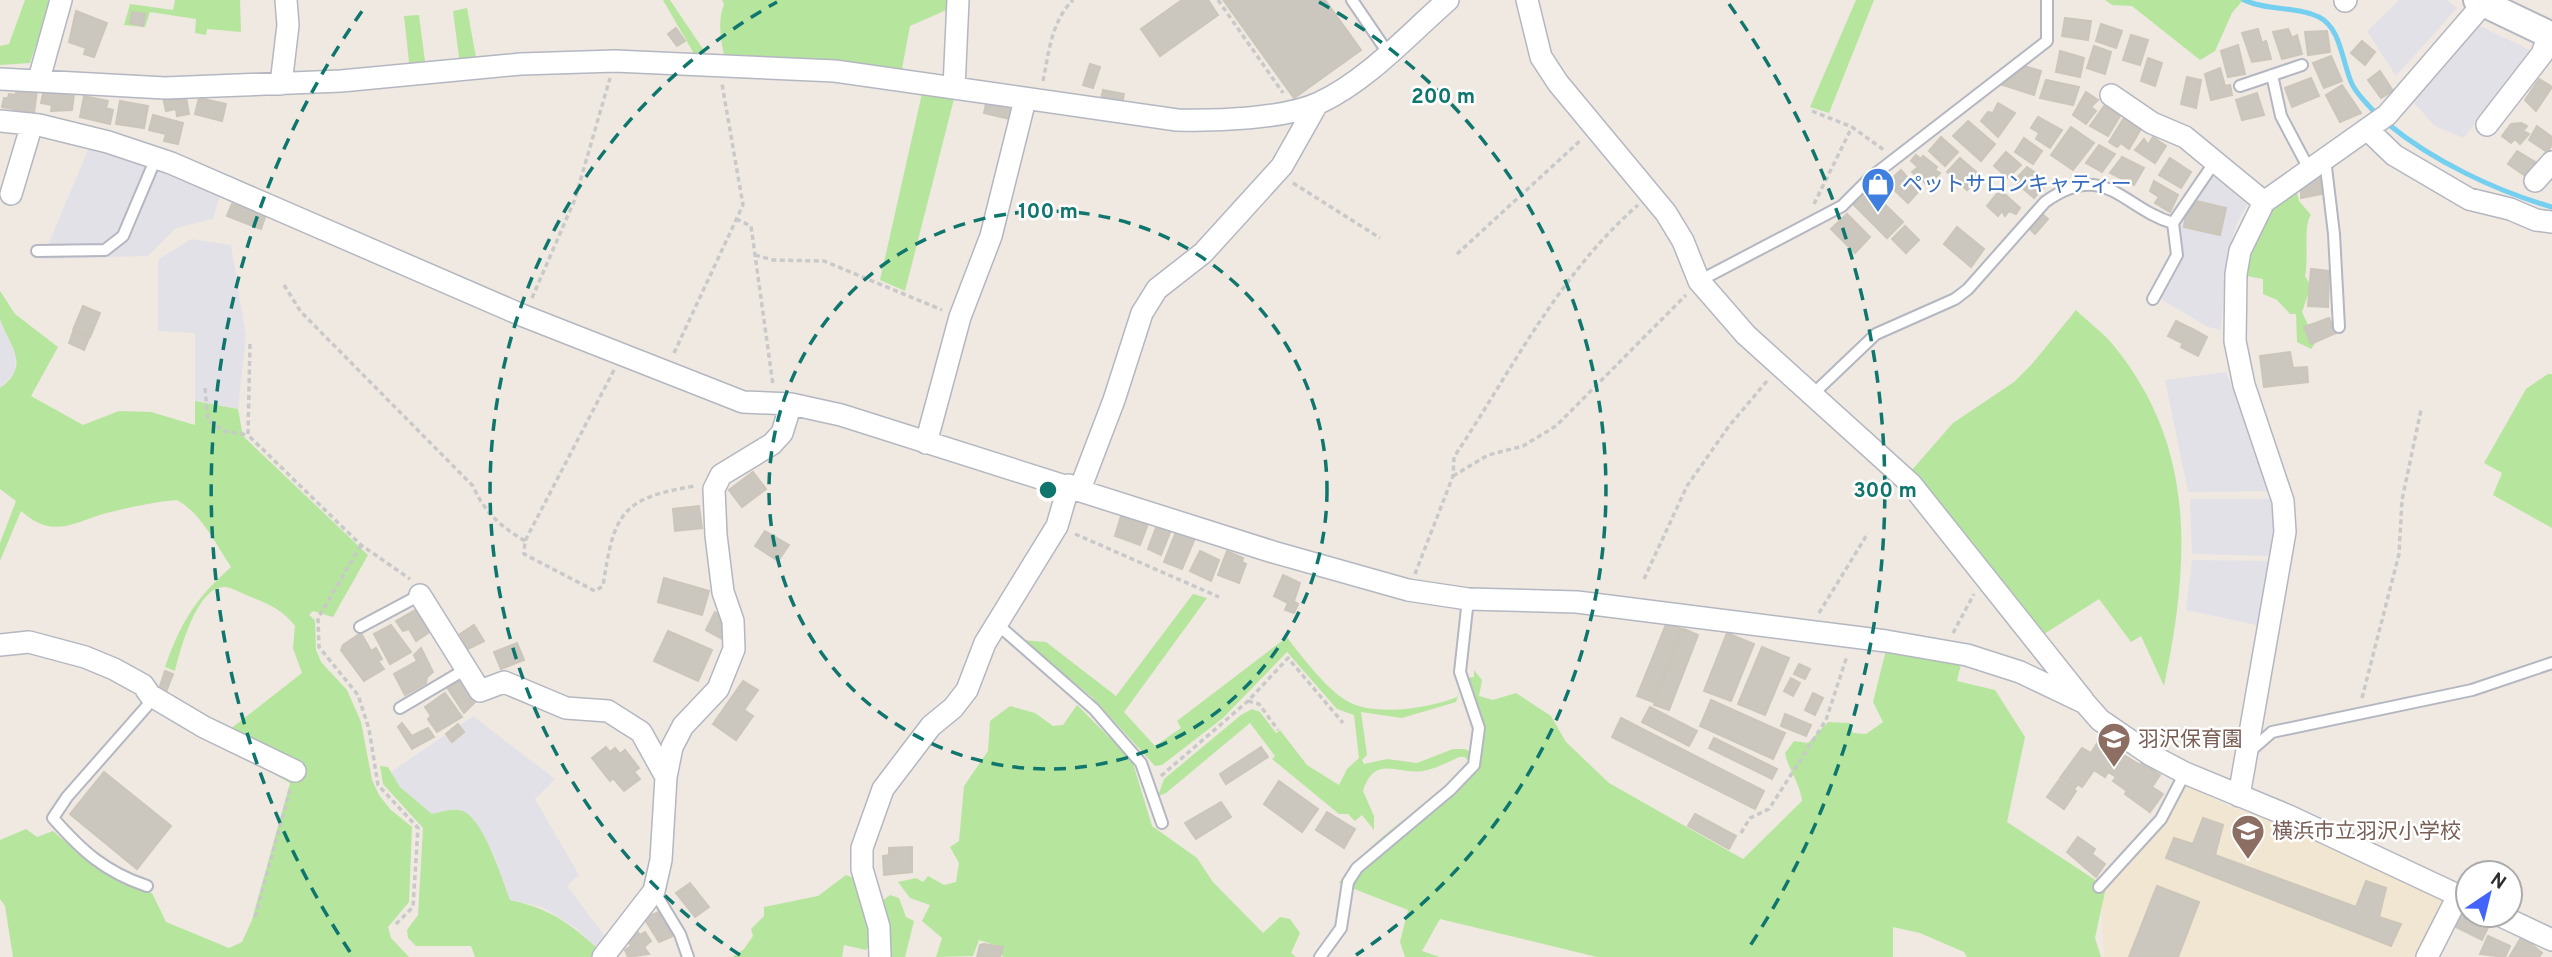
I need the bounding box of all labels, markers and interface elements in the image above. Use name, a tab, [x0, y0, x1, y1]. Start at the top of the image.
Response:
text: 200 m	[1411, 84, 1475, 111]
shop icon: ペットサロンキャティー	[1859, 165, 1897, 214]
place label: ペットサロンキャティー	[1902, 172, 2132, 199]
text: 100 m	[1018, 199, 1078, 226]
centre of rings	[1036, 478, 1060, 502]
text: 300 m	[1853, 478, 1917, 505]
school or university icon: 羽沢保育園	[2095, 720, 2133, 769]
place label: 羽沢保育園	[2138, 727, 2243, 754]
school or university icon: 横浜市立羽沢小学校	[2229, 812, 2267, 861]
place label: 横浜市立羽沢小学校	[2272, 819, 2461, 846]
north arrow	[2454, 859, 2524, 929]
text: N	[2485, 868, 2510, 895]

